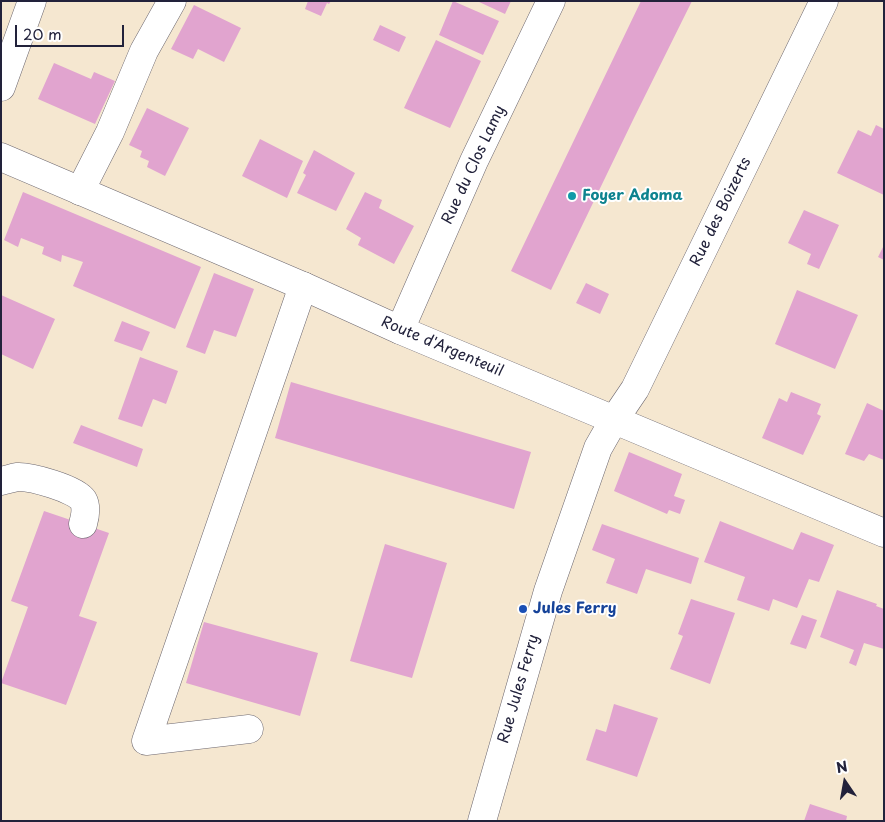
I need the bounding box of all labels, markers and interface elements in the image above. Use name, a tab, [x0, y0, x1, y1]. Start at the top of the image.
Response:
scale bar	[18, 15, 126, 47]
text: 20 m	[23, 22, 62, 45]
street label: Rue du Clos Lamy	[439, 103, 509, 227]
street label: Rue des Boizerts	[687, 155, 755, 269]
place label: Foyer Adoma	[582, 187, 683, 205]
marker: Foyer Adoma	[566, 190, 578, 202]
street label: Route d'Argenteuil	[378, 313, 506, 381]
place label: Jules Ferry	[533, 600, 616, 618]
marker: Jules Ferry	[517, 603, 529, 615]
street label: Rue Jules Ferry	[495, 632, 543, 746]
text: N	[834, 755, 849, 778]
north arrow	[820, 757, 870, 807]

